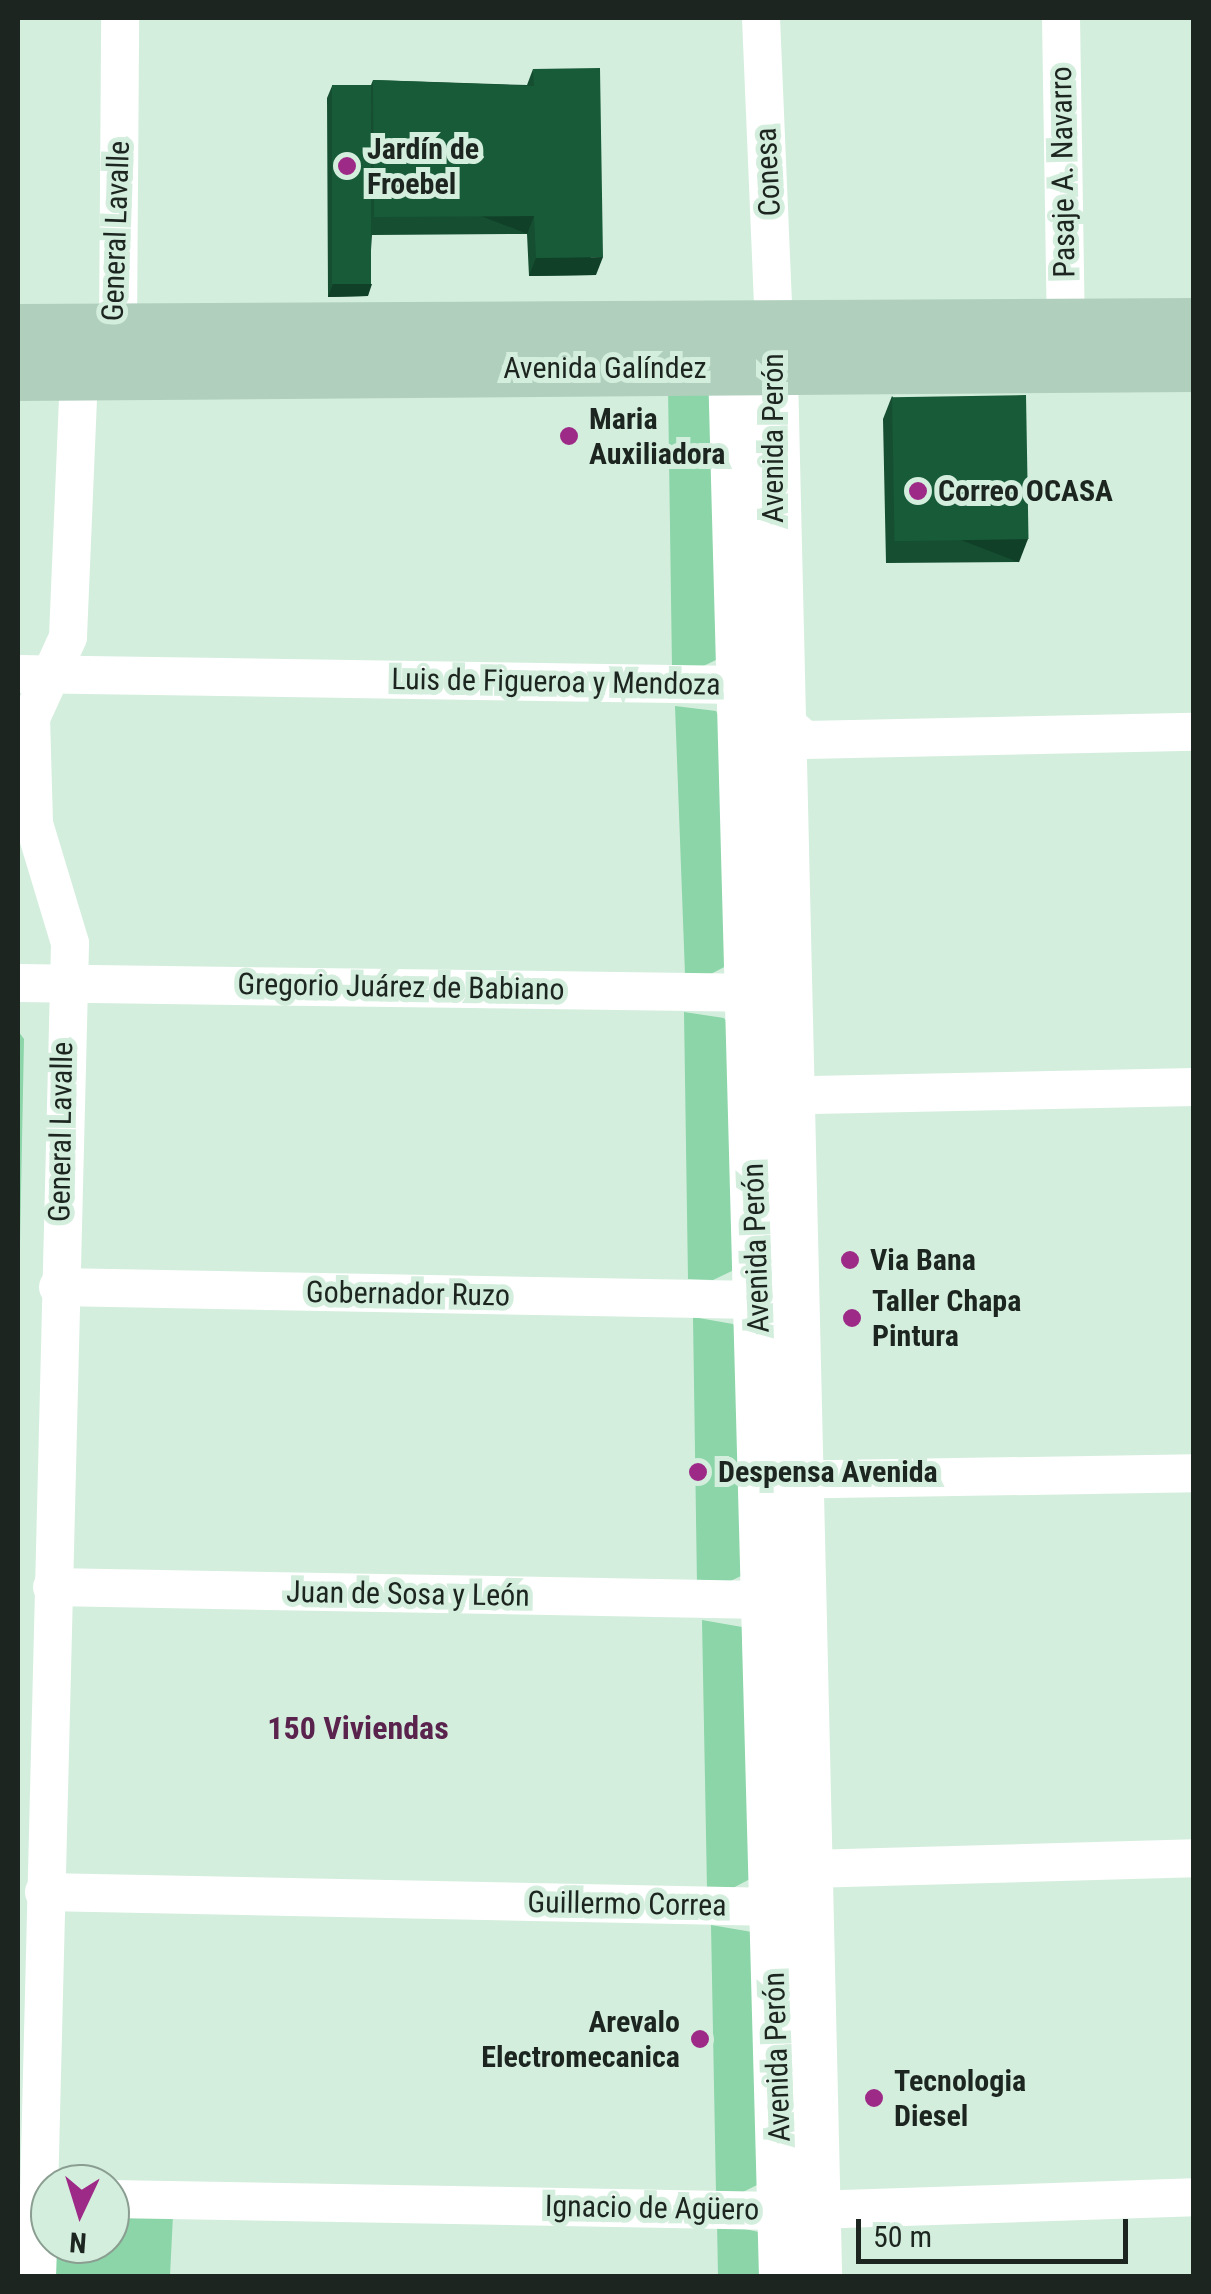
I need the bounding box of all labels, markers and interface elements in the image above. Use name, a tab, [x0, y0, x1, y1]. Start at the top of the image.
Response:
street label: Pasaje A. Navarro	[1043, 66, 1083, 278]
street label: Conesa	[748, 127, 788, 217]
place label: Jardín de Froebel	[367, 131, 479, 202]
street label: General Lavalle	[95, 140, 137, 322]
marker: Jardín de Froebel	[336, 155, 358, 177]
street label: Avenida Galíndez	[503, 350, 707, 386]
street label: Avenida Perón	[755, 353, 791, 523]
place label: Maria Auxiliadora	[589, 401, 725, 472]
marker: Maria Auxiliadora	[558, 425, 580, 447]
place label: Correo OCASA	[938, 473, 1113, 509]
marker: Correo OCASA	[907, 480, 929, 502]
street label: Luis de Figueroa y Mendoza	[391, 661, 721, 703]
street label: Gregorio Juárez de Babiano	[237, 966, 565, 1008]
street label: General Lavalle	[41, 1042, 81, 1222]
street label: Avenida Perón	[735, 1163, 777, 1333]
place label: Via Bana	[870, 1242, 976, 1278]
marker: Via Bana	[839, 1249, 861, 1271]
street label: Gobernador Ruzo	[306, 1274, 510, 1314]
place label: Taller Chapa Pintura	[872, 1283, 1021, 1354]
marker: Taller Chapa Pintura	[841, 1307, 863, 1329]
place label: Despensa Avenida	[718, 1454, 938, 1490]
marker: Despensa Avenida	[687, 1461, 709, 1483]
street label: Juan de Sosa y León	[286, 1574, 530, 1614]
district label: 150 Viviendas	[267, 1709, 449, 1747]
street label: Guillermo Correa	[527, 1884, 727, 1924]
street label: Avenida Perón	[756, 1972, 798, 2142]
place label: Arevalo Electromecanica	[481, 2004, 680, 2074]
marker: Arevalo Electromecanica	[689, 2028, 711, 2050]
place label: Tecnologia Diesel	[894, 2063, 1026, 2134]
marker: Tecnologia Diesel	[863, 2087, 885, 2109]
north arrow	[30, 2164, 130, 2264]
street label: Ignacio de Agüero	[545, 2188, 759, 2228]
scale bar	[861, 2199, 1134, 2261]
text: 50 m	[873, 2219, 932, 2254]
text: N	[68, 2225, 88, 2259]

